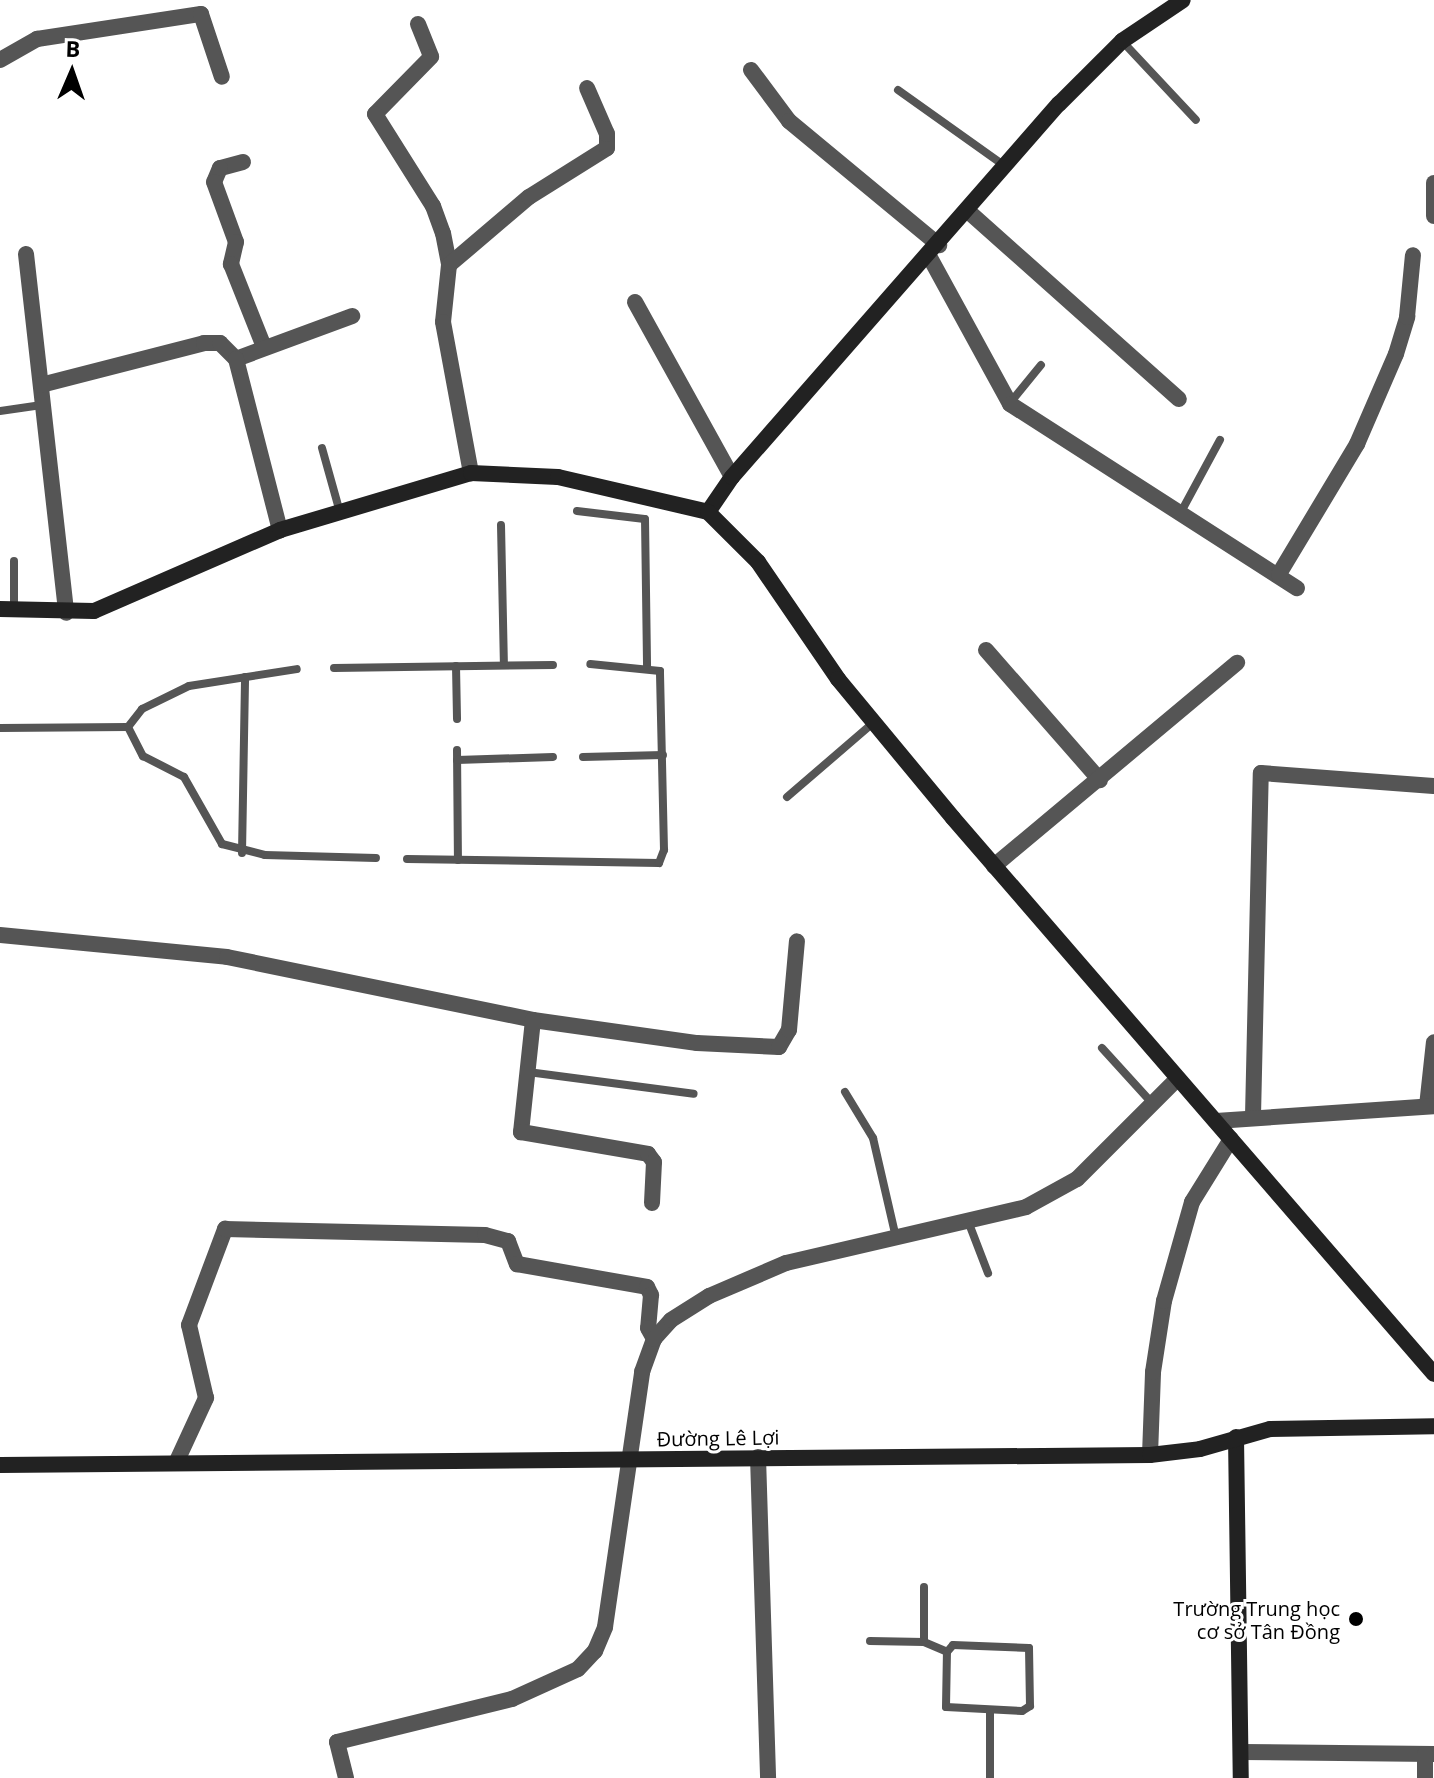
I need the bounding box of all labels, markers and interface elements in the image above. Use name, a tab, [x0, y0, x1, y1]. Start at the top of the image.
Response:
north arrow	[32, 32, 112, 112]
text: B	[65, 33, 81, 63]
street label: Đường Lê Lợi	[656, 1425, 780, 1451]
place label: Trường Trung học cơ sở Tân Đồng	[1173, 1596, 1340, 1643]
marker: Trường Trung học cơ sở Tân Đồng	[1347, 1610, 1365, 1628]

